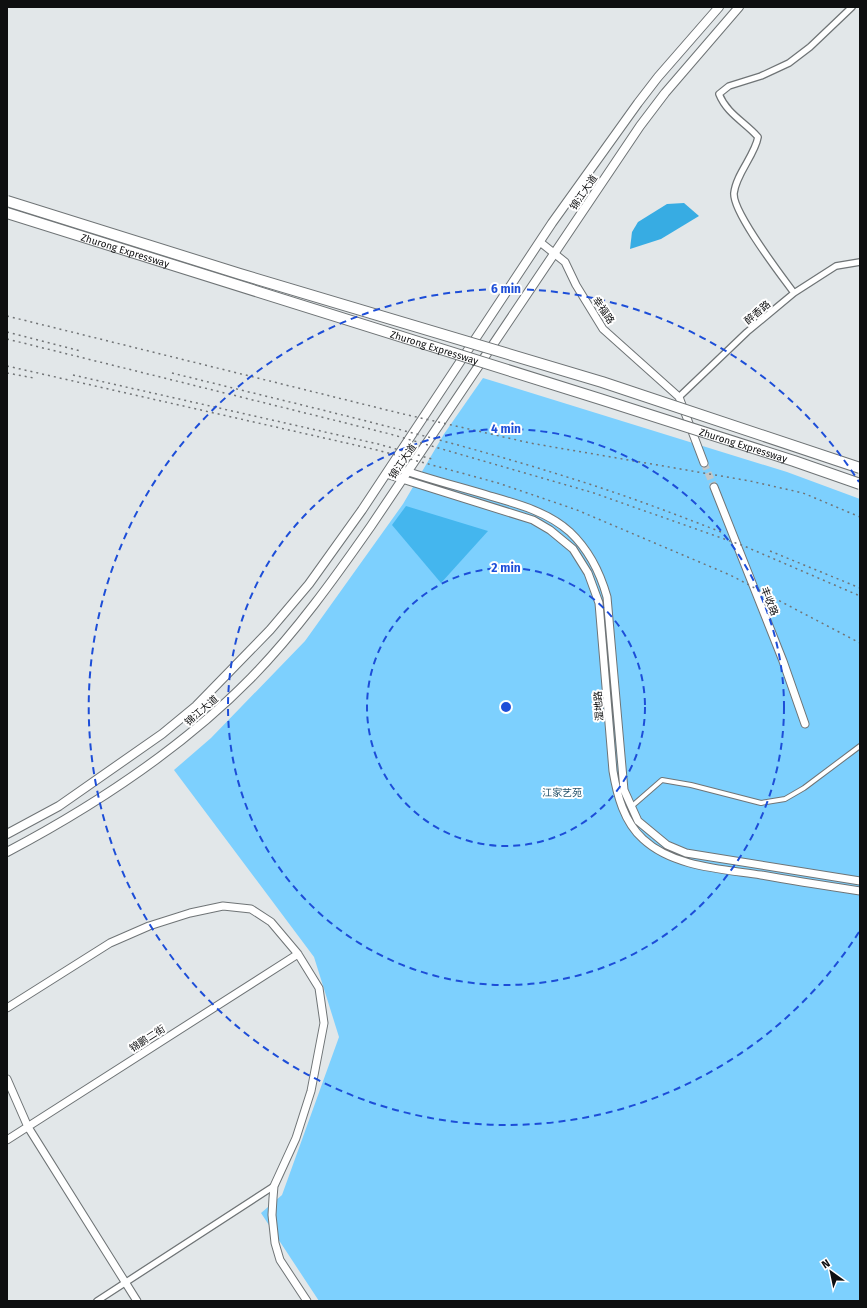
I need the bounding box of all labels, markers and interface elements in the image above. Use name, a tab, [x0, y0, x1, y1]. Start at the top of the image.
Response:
street label: 锦江大道	[568, 173, 600, 212]
street label: Zhurong Expressway	[79, 232, 171, 271]
text: 6 min	[491, 282, 521, 296]
street label: 幸福路	[590, 295, 617, 326]
street label: 醉香路	[742, 299, 773, 327]
street label: Zhurong Expressway	[389, 329, 480, 368]
text: 4 min	[491, 422, 521, 436]
street label: Zhurong Expressway	[698, 426, 789, 465]
street label: 锦江大道	[387, 442, 419, 481]
text: 2 min	[491, 561, 521, 575]
street label: 丰收路	[758, 585, 780, 618]
street label: 湿地路	[592, 691, 606, 721]
street label: 锦江大道	[183, 693, 221, 728]
centre of rings	[499, 700, 513, 714]
park label: 江家艺苑	[542, 787, 582, 799]
street label: 锦鹏二街	[128, 1023, 168, 1055]
north arrow	[811, 1252, 851, 1292]
text: N	[819, 1257, 832, 1271]

